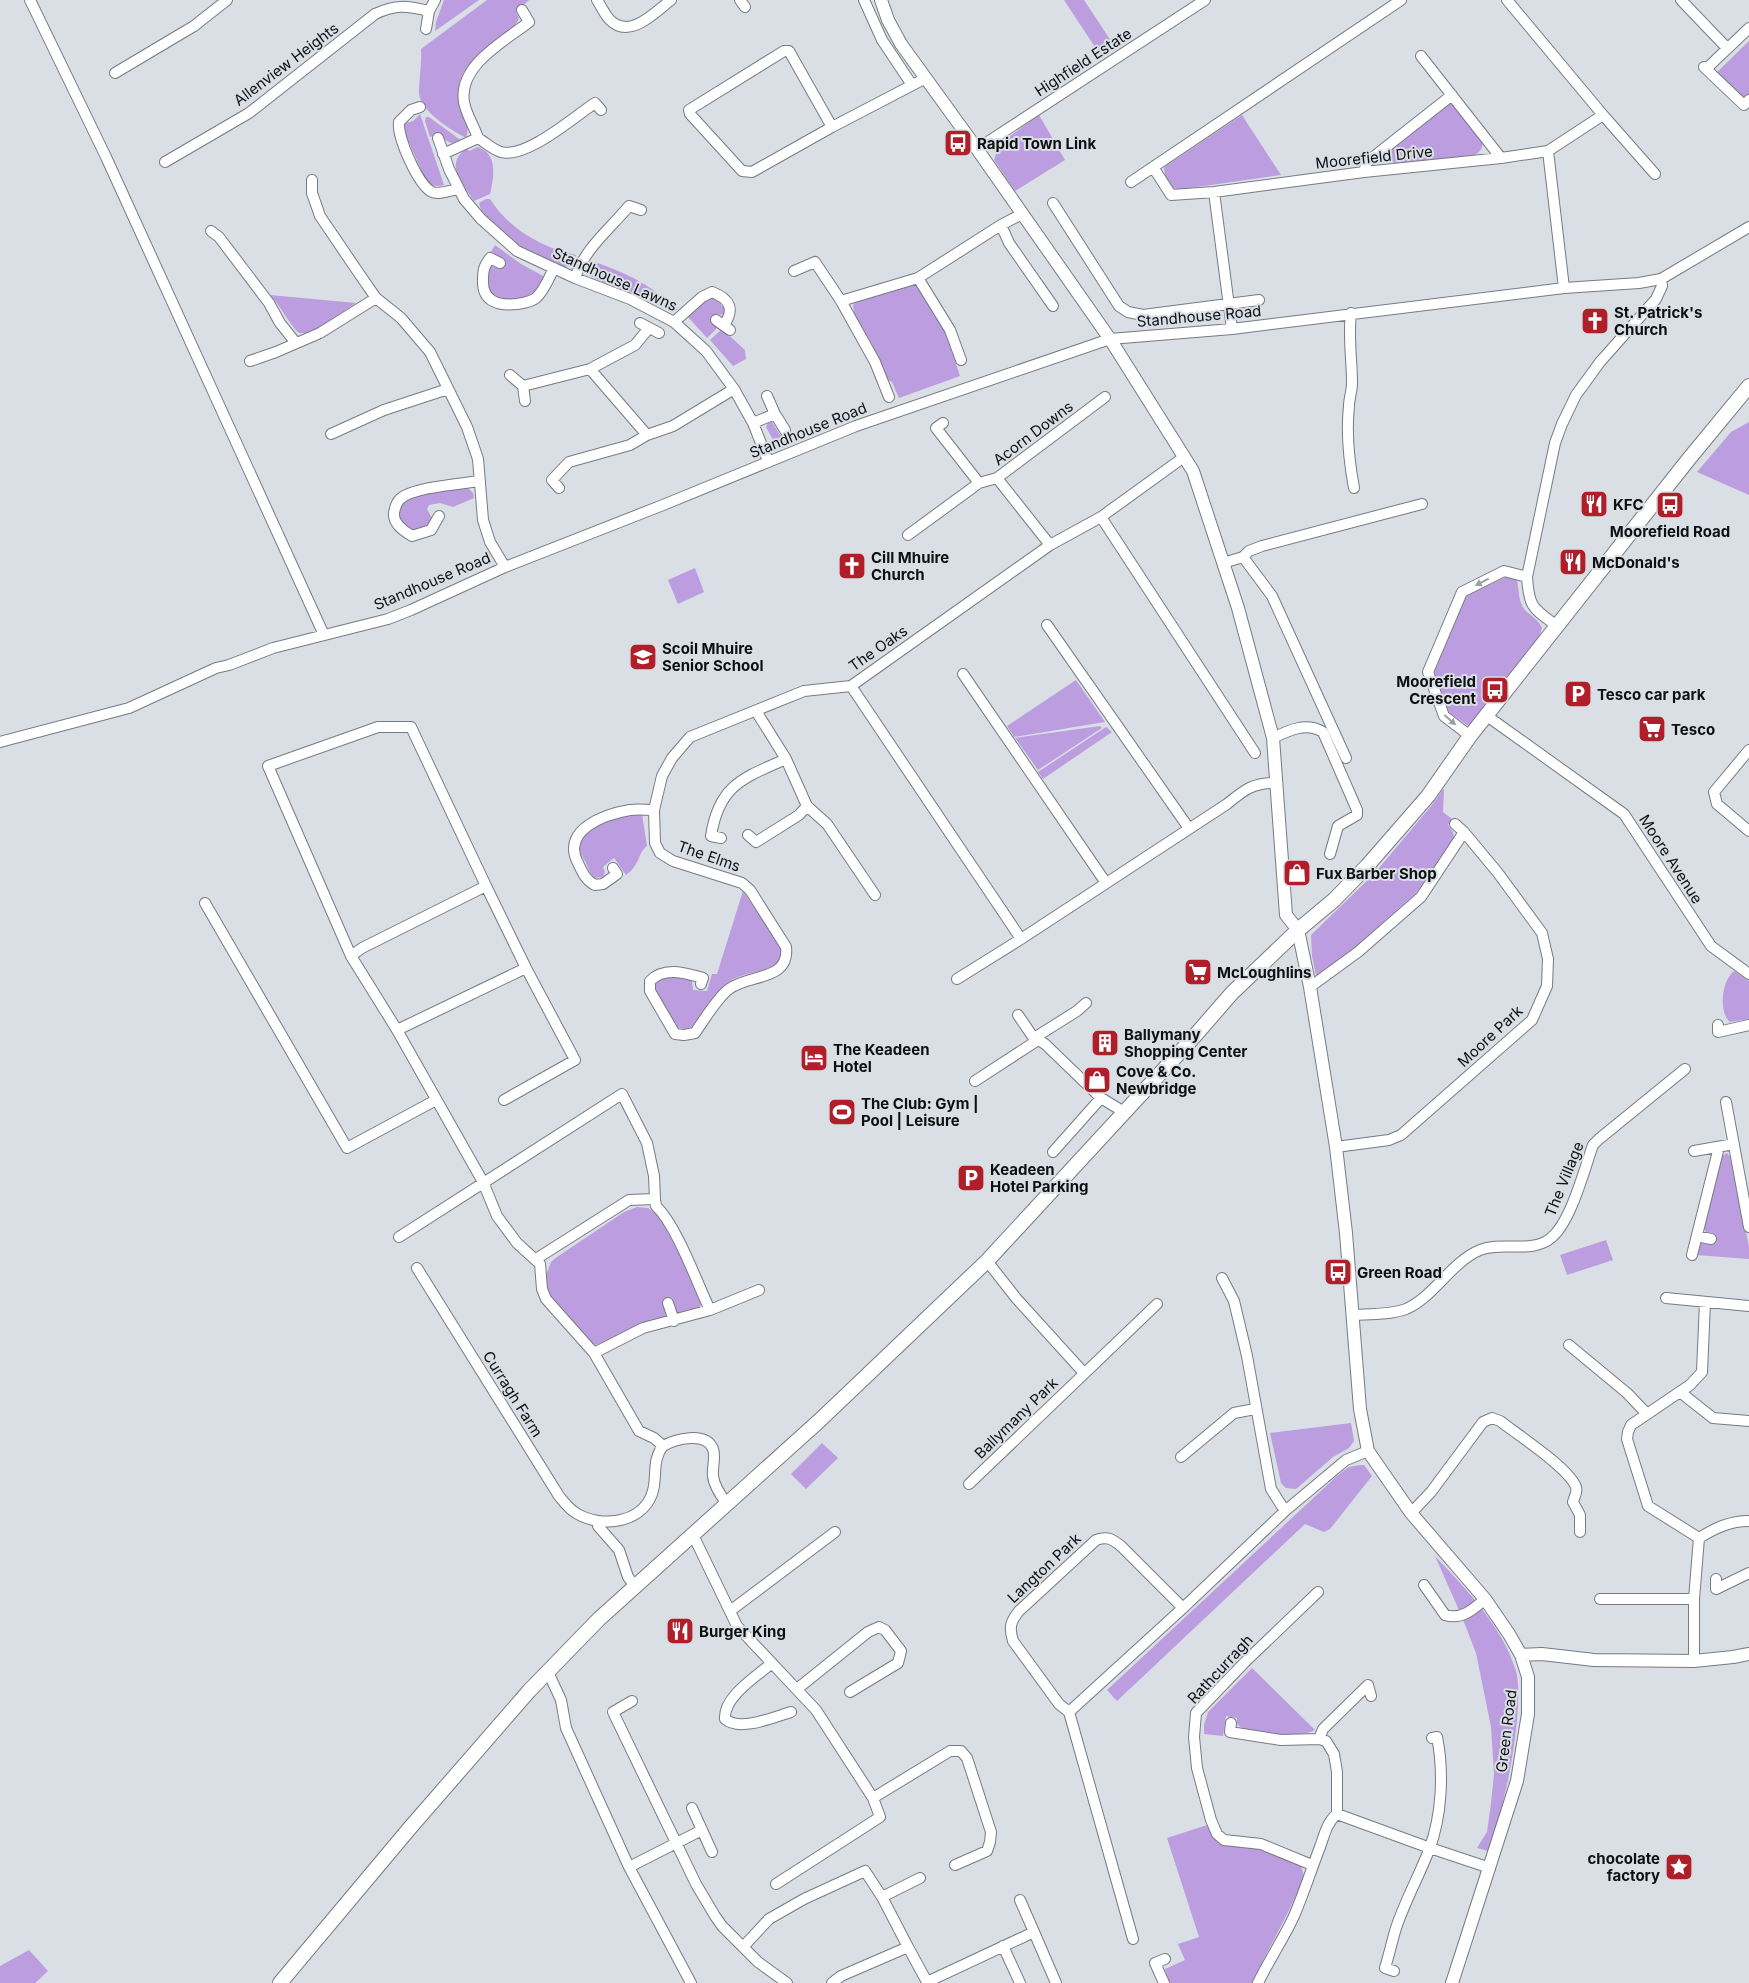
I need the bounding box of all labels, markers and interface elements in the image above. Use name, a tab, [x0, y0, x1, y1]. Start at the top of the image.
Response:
street label: Allenview Heights	[230, 18, 342, 110]
street label: Highfield Estate	[1031, 24, 1135, 100]
bus stop icon: Rapid Town Link	[943, 128, 973, 158]
place label: Rapid Town Link	[977, 134, 1096, 153]
street label: Moorefield Drive	[1314, 141, 1434, 173]
street label: Standhouse Lawns	[550, 243, 680, 315]
street label: Standhouse Road	[1136, 301, 1262, 331]
place label: St. Patrick's Church	[1614, 303, 1702, 339]
church icon: St. Patrick's Church	[1580, 306, 1610, 336]
street label: Acorn Downs	[989, 397, 1077, 469]
street label: Standhouse Road	[747, 398, 869, 462]
restaurant icon: KFC	[1579, 489, 1609, 519]
bus stop icon: Moorefield Road	[1655, 490, 1685, 520]
place label: KFC	[1613, 495, 1644, 514]
place label: Moorefield Road	[1610, 522, 1730, 541]
restaurant icon: McDonald's	[1558, 547, 1588, 577]
street label: Standhouse Road	[371, 548, 493, 614]
place label: Cill Mhuire Church	[871, 548, 949, 584]
church icon: Cill Mhuire Church	[837, 551, 867, 581]
place label: McDonald's	[1592, 553, 1680, 572]
one-way arrow	[1474, 578, 1489, 586]
street label: The Oaks	[845, 621, 911, 675]
place label: Scoil Mhuire Senior School	[662, 639, 763, 675]
school or university icon: Scoil Mhuire Senior School	[628, 642, 658, 672]
place label: Moorefield Crescent	[1396, 672, 1476, 708]
bus stop icon: Moorefield Crescent	[1480, 675, 1510, 705]
parking icon: Tesco car park	[1563, 679, 1593, 709]
place label: Tesco car park	[1597, 685, 1706, 704]
one-way arrow	[1443, 714, 1455, 726]
supermarket icon: Tesco	[1637, 714, 1667, 744]
place label: Tesco	[1671, 720, 1715, 739]
street label: Moore Avenue	[1635, 811, 1707, 907]
street label: The Elms	[675, 836, 743, 876]
shop icon: Fux Barber Shop	[1282, 858, 1312, 888]
place label: Fux Barber Shop	[1316, 864, 1437, 883]
supermarket icon: McLoughlins	[1183, 957, 1213, 987]
place label: McLoughlins	[1217, 963, 1312, 982]
street label: Moore Park	[1454, 1001, 1527, 1071]
place label: Ballymany Shopping Center	[1124, 1025, 1247, 1061]
building icon: Ballymany Shopping Center	[1090, 1028, 1120, 1058]
place label: The Keadeen Hotel	[833, 1040, 930, 1076]
hotel icon: The Keadeen Hotel	[799, 1043, 829, 1073]
place label: Cove & Co. Newbridge	[1116, 1062, 1197, 1098]
shop icon: Cove & Co. Newbridge	[1082, 1065, 1112, 1095]
place label: The Club: Gym | Pool | Leisure	[861, 1094, 978, 1130]
sports icon: The Club: Gym | Pool | Leisure	[827, 1097, 857, 1127]
street label: The Village	[1540, 1139, 1588, 1219]
place label: Keadeen Hotel Parking	[990, 1160, 1088, 1196]
parking icon: Keadeen Hotel Parking	[956, 1163, 986, 1193]
bus stop icon: Green Road	[1323, 1257, 1353, 1287]
place label: Green Road	[1357, 1263, 1442, 1282]
street label: Curragh Farm	[479, 1347, 547, 1441]
street label: Ballymany Park	[970, 1373, 1062, 1463]
street label: Langton Park	[1003, 1529, 1085, 1607]
restaurant icon: Burger King	[665, 1616, 695, 1646]
place label: Burger King	[699, 1622, 786, 1641]
street label: Rathcurragh	[1183, 1631, 1257, 1707]
street label: Green Road	[1491, 1688, 1521, 1774]
place label: chocolate factory	[1588, 1849, 1660, 1885]
place icon: chocolate factory	[1664, 1852, 1694, 1882]

